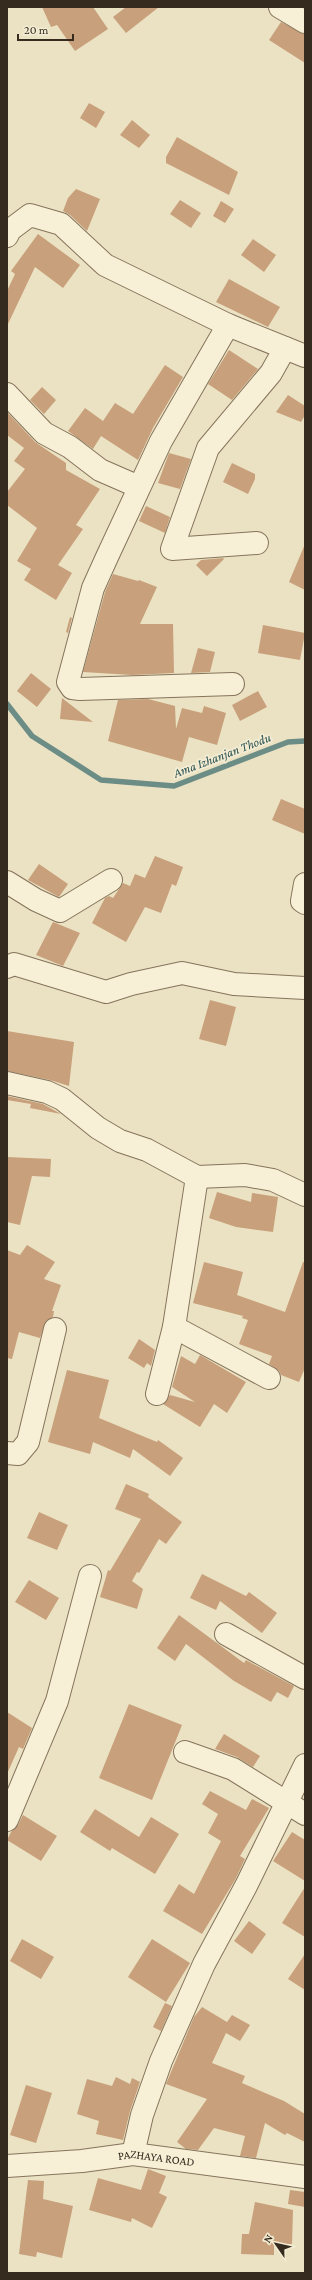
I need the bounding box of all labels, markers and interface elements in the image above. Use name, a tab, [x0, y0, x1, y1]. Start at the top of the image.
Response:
scale bar	[18, 16, 73, 42]
text: 20 m	[24, 23, 49, 37]
water label: Ama Izhanjan Thodu	[170, 729, 274, 782]
street label: PAZHAYA ROAD	[117, 2147, 195, 2169]
north arrow	[256, 2224, 296, 2264]
text: N	[261, 2232, 275, 2245]

